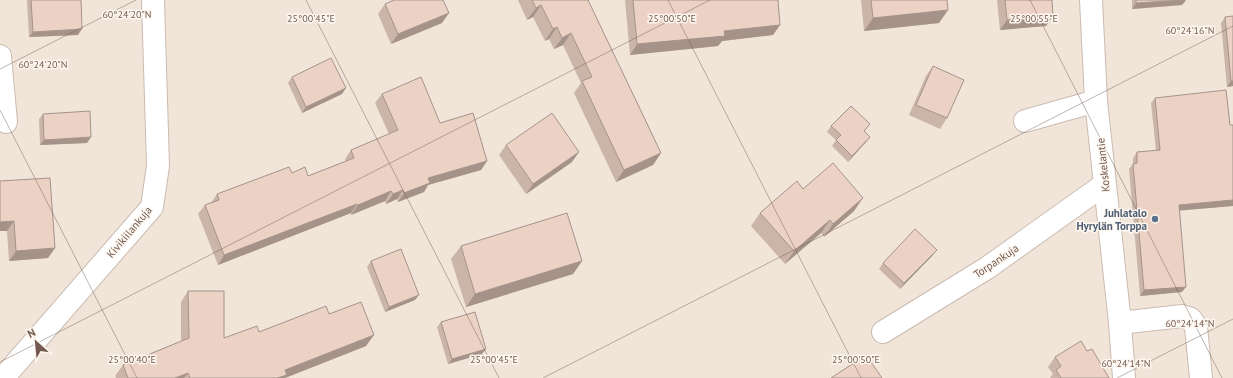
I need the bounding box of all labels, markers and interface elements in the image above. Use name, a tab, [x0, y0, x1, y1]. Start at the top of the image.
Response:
text: 60°24'20"N	[102, 8, 152, 21]
text: 25°00'45"E	[287, 12, 335, 25]
text: 25°00'50"E	[648, 12, 696, 25]
text: 25°00'55"E	[1010, 12, 1058, 25]
text: 60°24'16"N	[1165, 24, 1215, 37]
text: 60°24'20"N	[18, 58, 68, 71]
street label: Koskelantie	[1093, 137, 1113, 193]
street label: Kivikiilankuja	[103, 203, 155, 261]
place label: Juhlatalo Hyrylän Torppa	[1076, 206, 1147, 233]
marker: Juhlatalo Hyrylän Torppa	[1150, 214, 1160, 224]
street label: Torpankuja	[971, 241, 1021, 281]
text: 60°24'14"N	[1165, 317, 1215, 330]
north arrow	[16, 322, 56, 362]
text: N	[25, 325, 38, 341]
text: 25°00'40"E	[108, 353, 156, 366]
text: 25°00'45"E	[470, 353, 518, 366]
text: 25°00'50"E	[832, 353, 880, 366]
text: 60°24'14"N	[1101, 357, 1151, 370]

